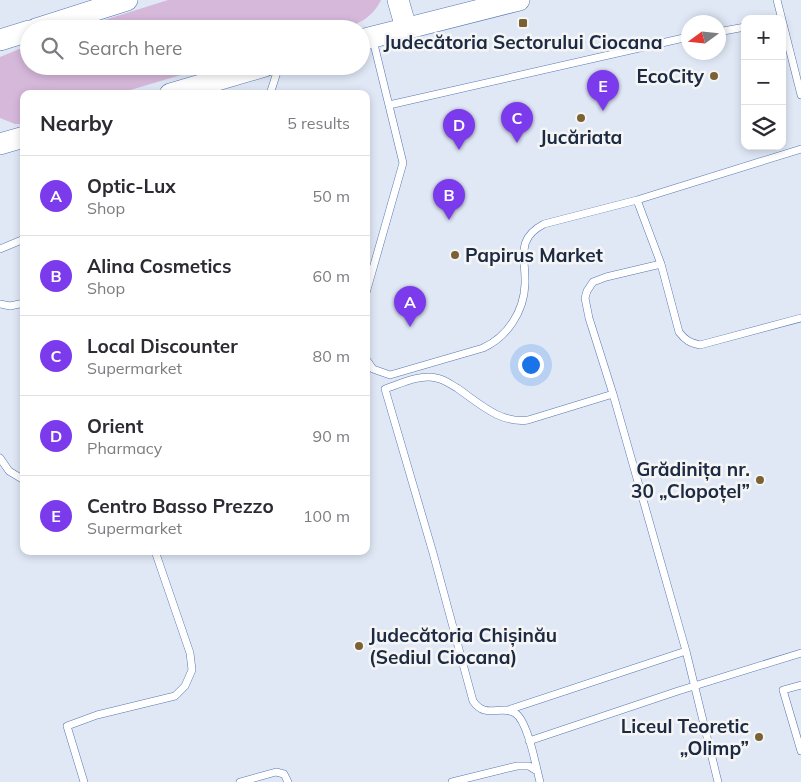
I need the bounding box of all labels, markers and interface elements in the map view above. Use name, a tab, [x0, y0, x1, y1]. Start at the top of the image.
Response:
north arrow	[681, 15, 726, 60]
map controls	[741, 15, 786, 150]
button: +	[741, 15, 786, 60]
marker: Judecătoria Sectorului Ciocana	[517, 17, 529, 29]
search box	[20, 20, 370, 75]
place label: Judecătoria Sectorului Ciocana	[383, 30, 663, 54]
icon: search	[38, 34, 66, 62]
text: Search here	[78, 36, 182, 60]
button: −	[741, 60, 786, 105]
place label: EcoCity	[636, 64, 705, 88]
pin: E	[587, 70, 619, 111]
marker: EcoCity	[708, 70, 720, 82]
pin: C	[501, 102, 533, 143]
button: layers	[741, 105, 786, 150]
pin: D	[443, 109, 475, 150]
text: Nearby	[40, 110, 113, 136]
marker: Jucăriata	[575, 112, 587, 124]
text: 5 results	[287, 113, 350, 133]
place label: Jucăriata	[540, 125, 622, 149]
text: Optic-Lux	[87, 174, 176, 198]
pin: B	[433, 179, 465, 220]
text: A	[50, 186, 62, 206]
text: 50 m	[313, 186, 350, 206]
text: Shop	[87, 198, 125, 218]
place label: Papirus Market	[465, 243, 603, 267]
marker: Papirus Market	[449, 249, 461, 261]
text: Alina Cosmetics	[87, 254, 231, 278]
text: B	[50, 266, 62, 286]
text: 60 m	[313, 266, 350, 286]
text: Shop	[87, 278, 125, 298]
pin: A	[394, 286, 426, 327]
text: Local Discounter	[87, 334, 238, 358]
text: C	[51, 346, 61, 366]
text: 80 m	[313, 346, 350, 366]
your location	[518, 352, 544, 378]
text: Supermarket	[87, 358, 182, 378]
text: Orient	[87, 414, 143, 438]
text: D	[50, 426, 62, 446]
text: 90 m	[313, 426, 350, 446]
text: Pharmacy	[87, 438, 162, 458]
place label: Grădinița nr. 30 „Clopoțel”	[631, 457, 750, 503]
marker: Grădinița nr. 30 „Clopoțel”	[754, 474, 766, 486]
text: Centro Basso Prezzo	[87, 494, 274, 518]
text: E	[51, 506, 61, 526]
text: 100 m	[303, 506, 350, 526]
text: Supermarket	[87, 518, 182, 538]
place label: Judecătoria Chișinău (Sediul Ciocana)	[369, 623, 557, 669]
marker: Judecătoria Chișinău (Sediul Ciocana)	[353, 640, 365, 652]
place label: Liceul Teoretic „Olimp”	[621, 714, 749, 760]
marker: Liceul Teoretic „Olimp”	[753, 731, 765, 743]

